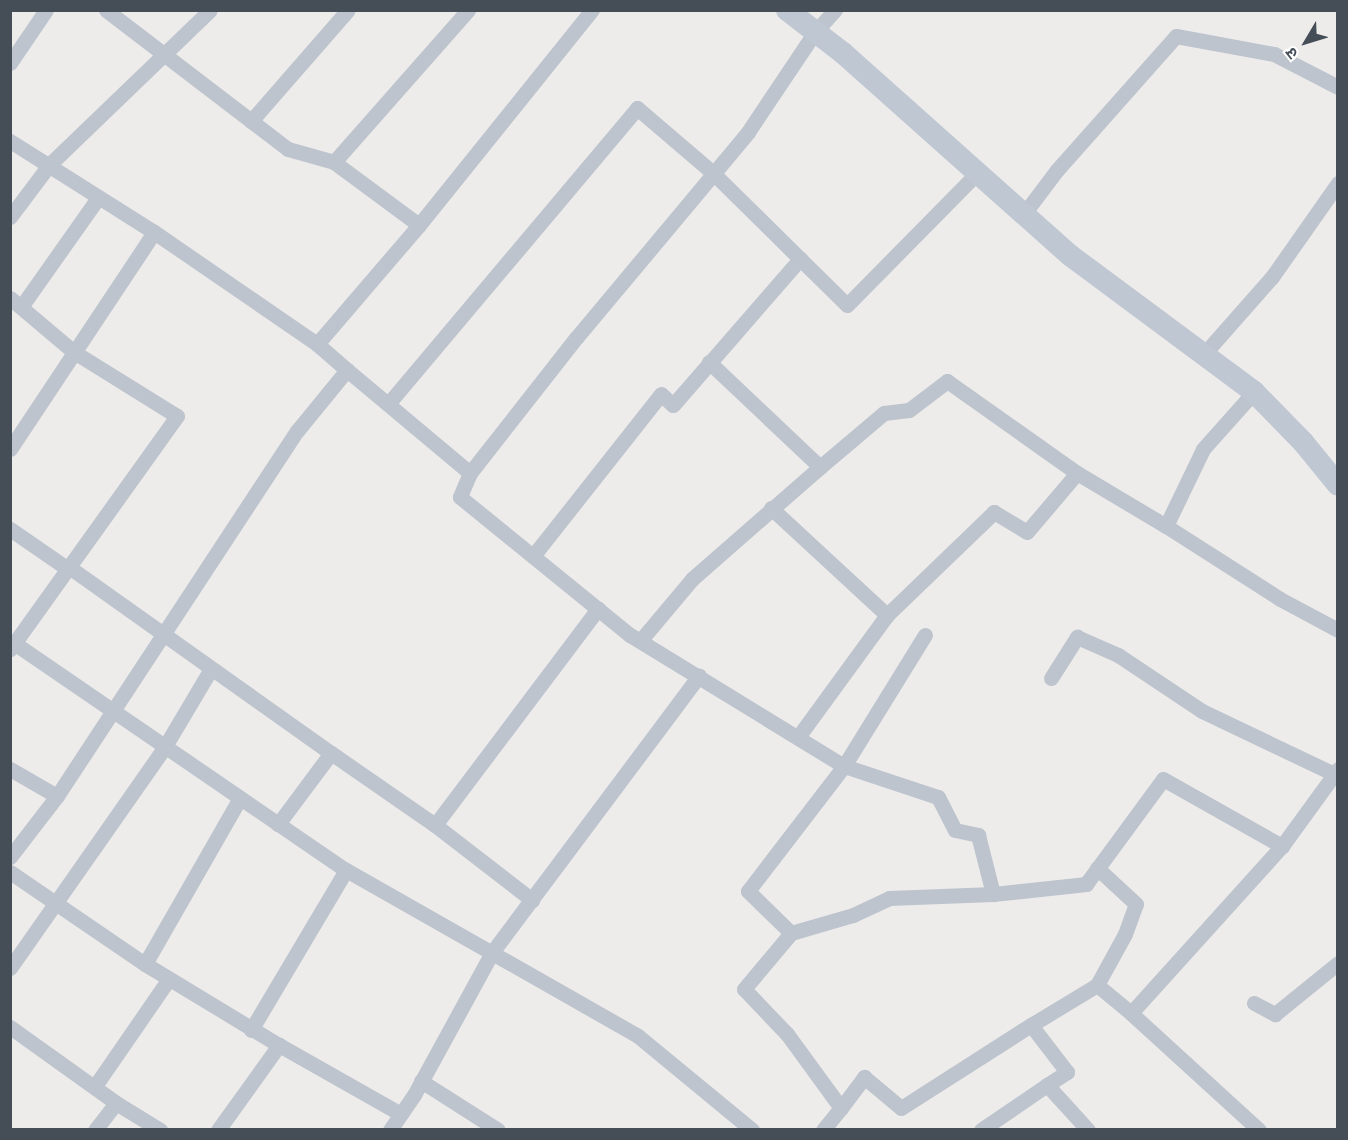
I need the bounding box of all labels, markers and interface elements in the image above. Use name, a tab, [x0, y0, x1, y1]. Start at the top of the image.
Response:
north arrow	[1276, 12, 1336, 72]
text: उ	[1280, 43, 1303, 64]

